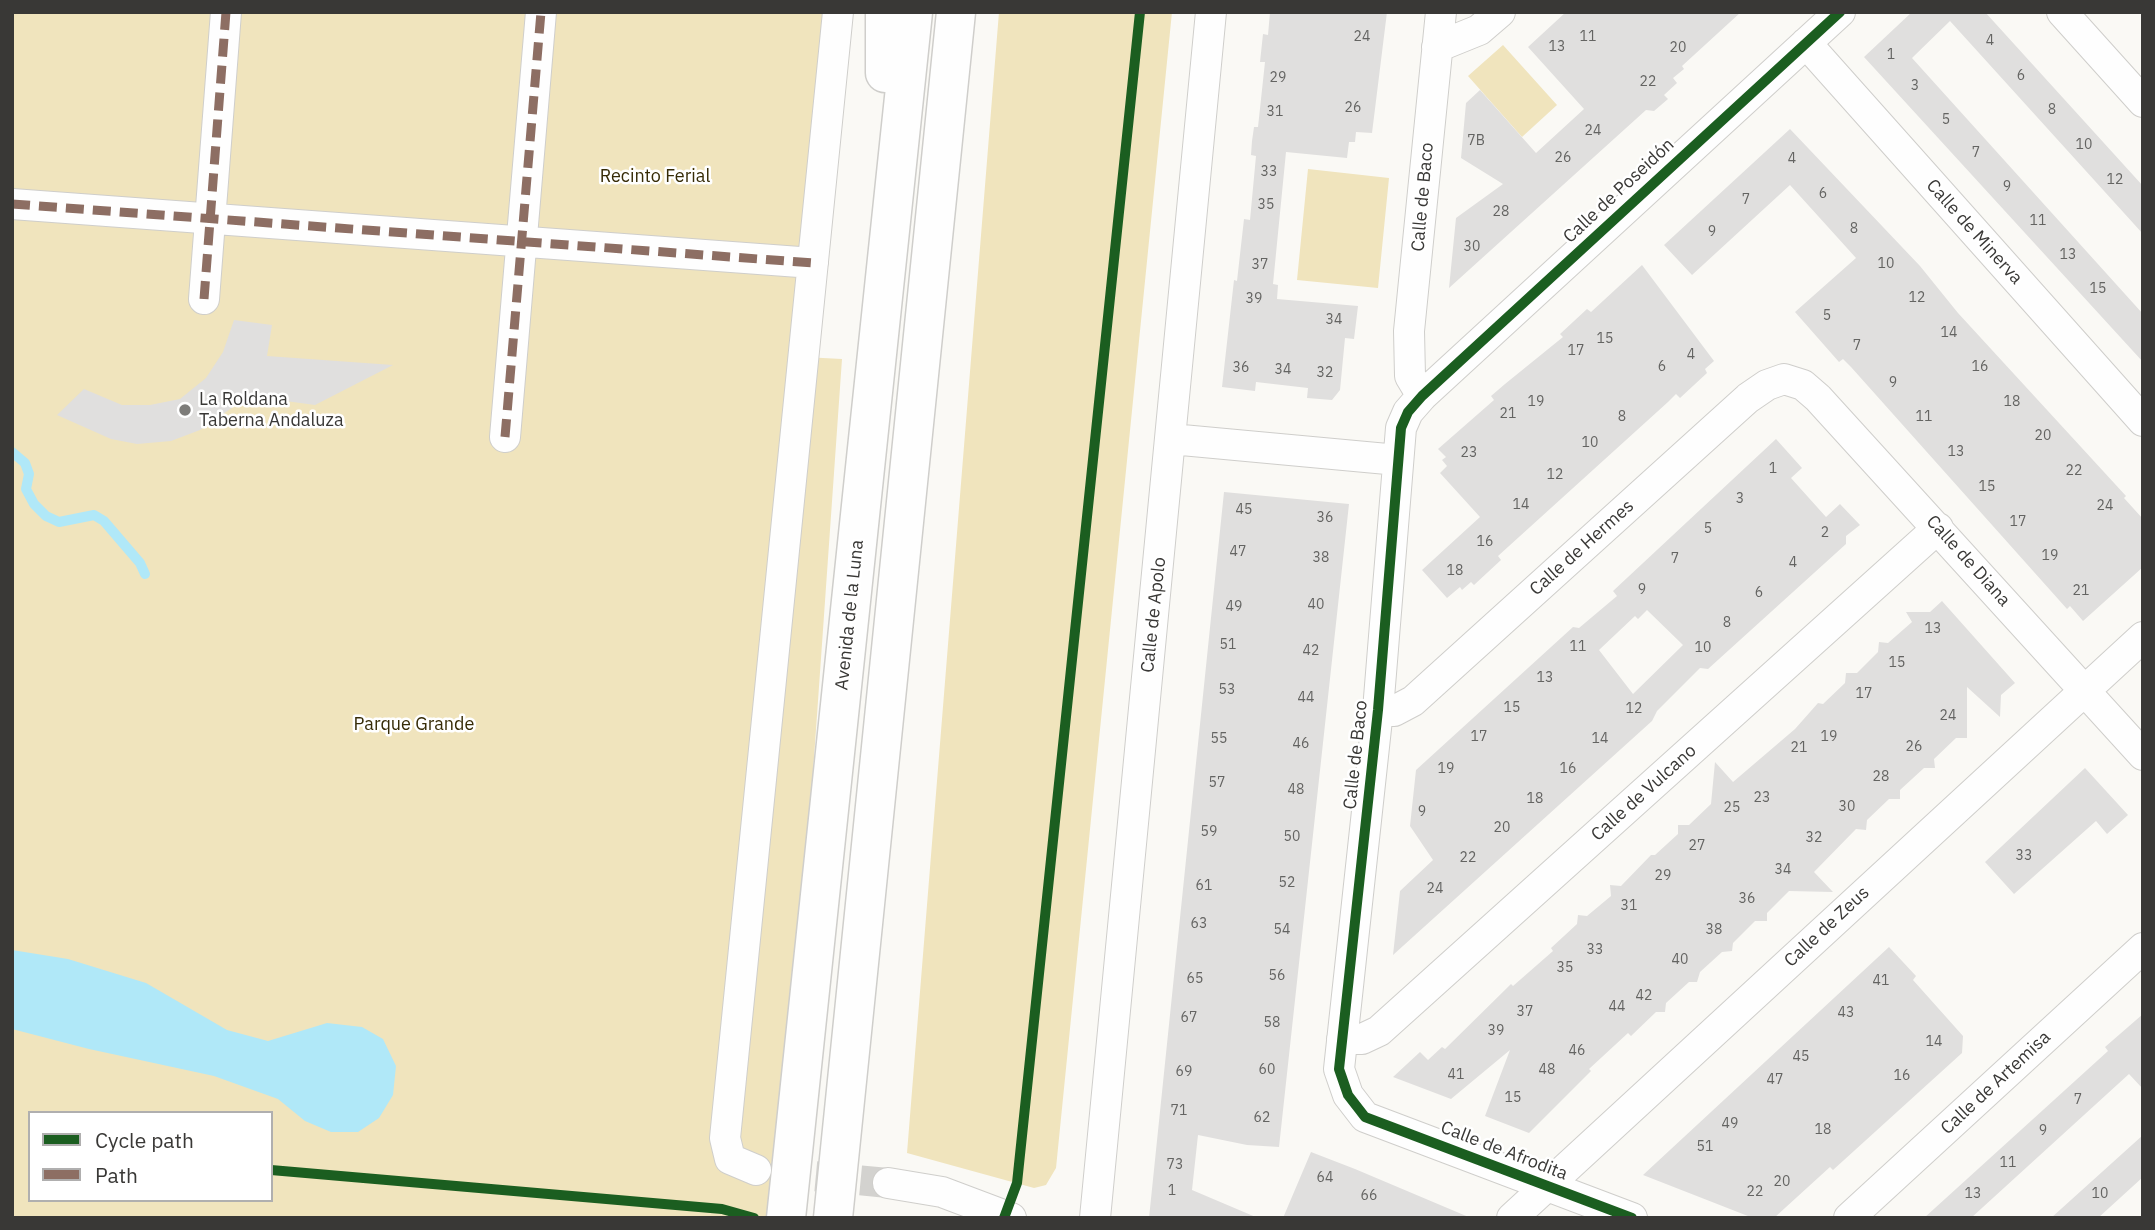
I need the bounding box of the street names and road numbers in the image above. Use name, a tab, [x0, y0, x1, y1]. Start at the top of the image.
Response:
street label: Calle de Poseidón	[1559, 134, 1679, 248]
street label: Calle de Baco	[1407, 141, 1439, 253]
street label: Calle de Minerva	[1921, 175, 2027, 289]
street label: Calle de Hermes	[1525, 496, 1639, 600]
street label: Calle de Diana	[1921, 511, 2015, 611]
street label: Avenida de la Luna	[831, 539, 869, 691]
street label: Calle de Apolo	[1137, 556, 1171, 674]
street label: Calle de Baco	[1340, 699, 1372, 811]
street label: Calle de Vulcano	[1587, 740, 1701, 846]
street label: Calle de Zeus	[1780, 882, 1874, 972]
street label: Calle de Artemisa	[1937, 1027, 2055, 1139]
street label: Calle de Afrodita	[1438, 1117, 1570, 1185]

